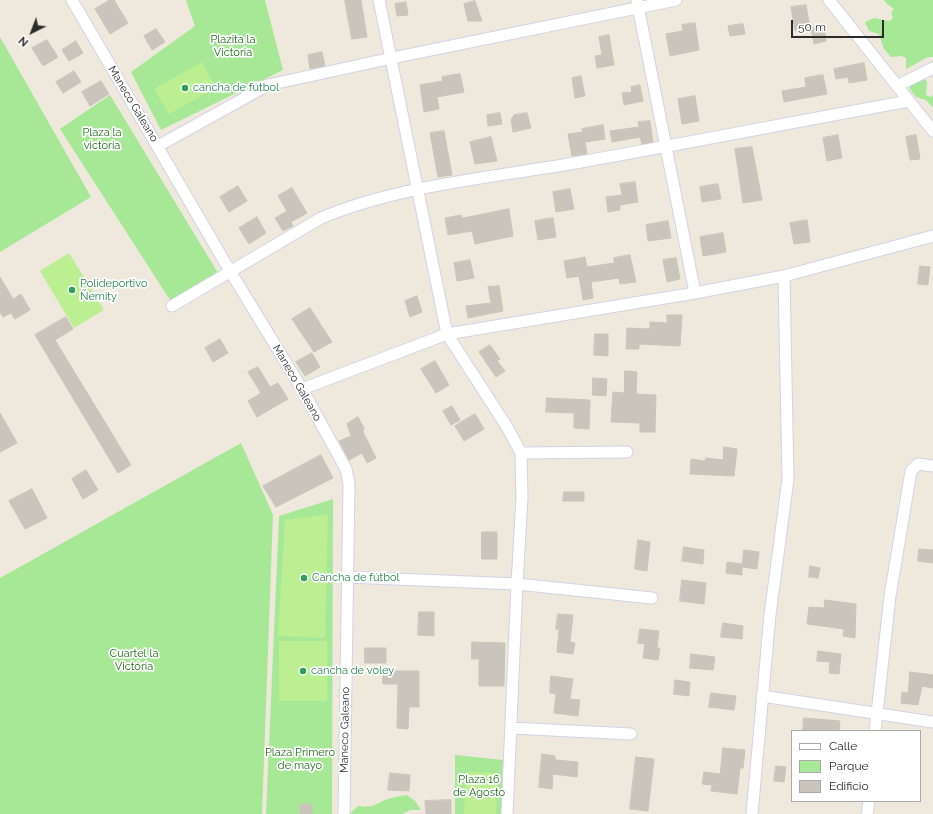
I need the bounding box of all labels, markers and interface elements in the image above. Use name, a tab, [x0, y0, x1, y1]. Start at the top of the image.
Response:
north arrow	[12, 12, 52, 52]
scale bar	[793, 12, 886, 38]
text: 50 m	[798, 20, 826, 34]
park label: Plazita la Victoria	[210, 33, 256, 59]
text: N	[16, 34, 31, 49]
street label: Maneco Galeano	[105, 64, 161, 144]
place label: cancha de fútbol	[193, 81, 279, 95]
marker: cancha de fútbol	[180, 83, 190, 93]
park label: Plaza la victoria	[82, 126, 122, 152]
place label: Polideportivo Ñemity	[80, 277, 147, 303]
marker: Polideportivo Ñemity	[67, 285, 77, 295]
street label: Maneco Galeano	[270, 342, 324, 424]
place label: Cancha de fútbol	[312, 571, 399, 585]
marker: Cancha de fútbol	[299, 573, 309, 583]
park label: Cuartel la Victória	[110, 647, 158, 673]
place label: cancha de voley	[311, 664, 394, 678]
marker: cancha de voley	[298, 666, 308, 676]
street label: Maneco Galeano	[338, 687, 352, 773]
legend	[791, 730, 921, 802]
text: Calle	[829, 739, 857, 753]
park label: Plaza Primero de mayo	[265, 746, 335, 772]
text: Parque	[829, 759, 869, 773]
park label: Plaza 16 de Agosto	[453, 773, 505, 799]
text: Edificio	[829, 779, 869, 793]

